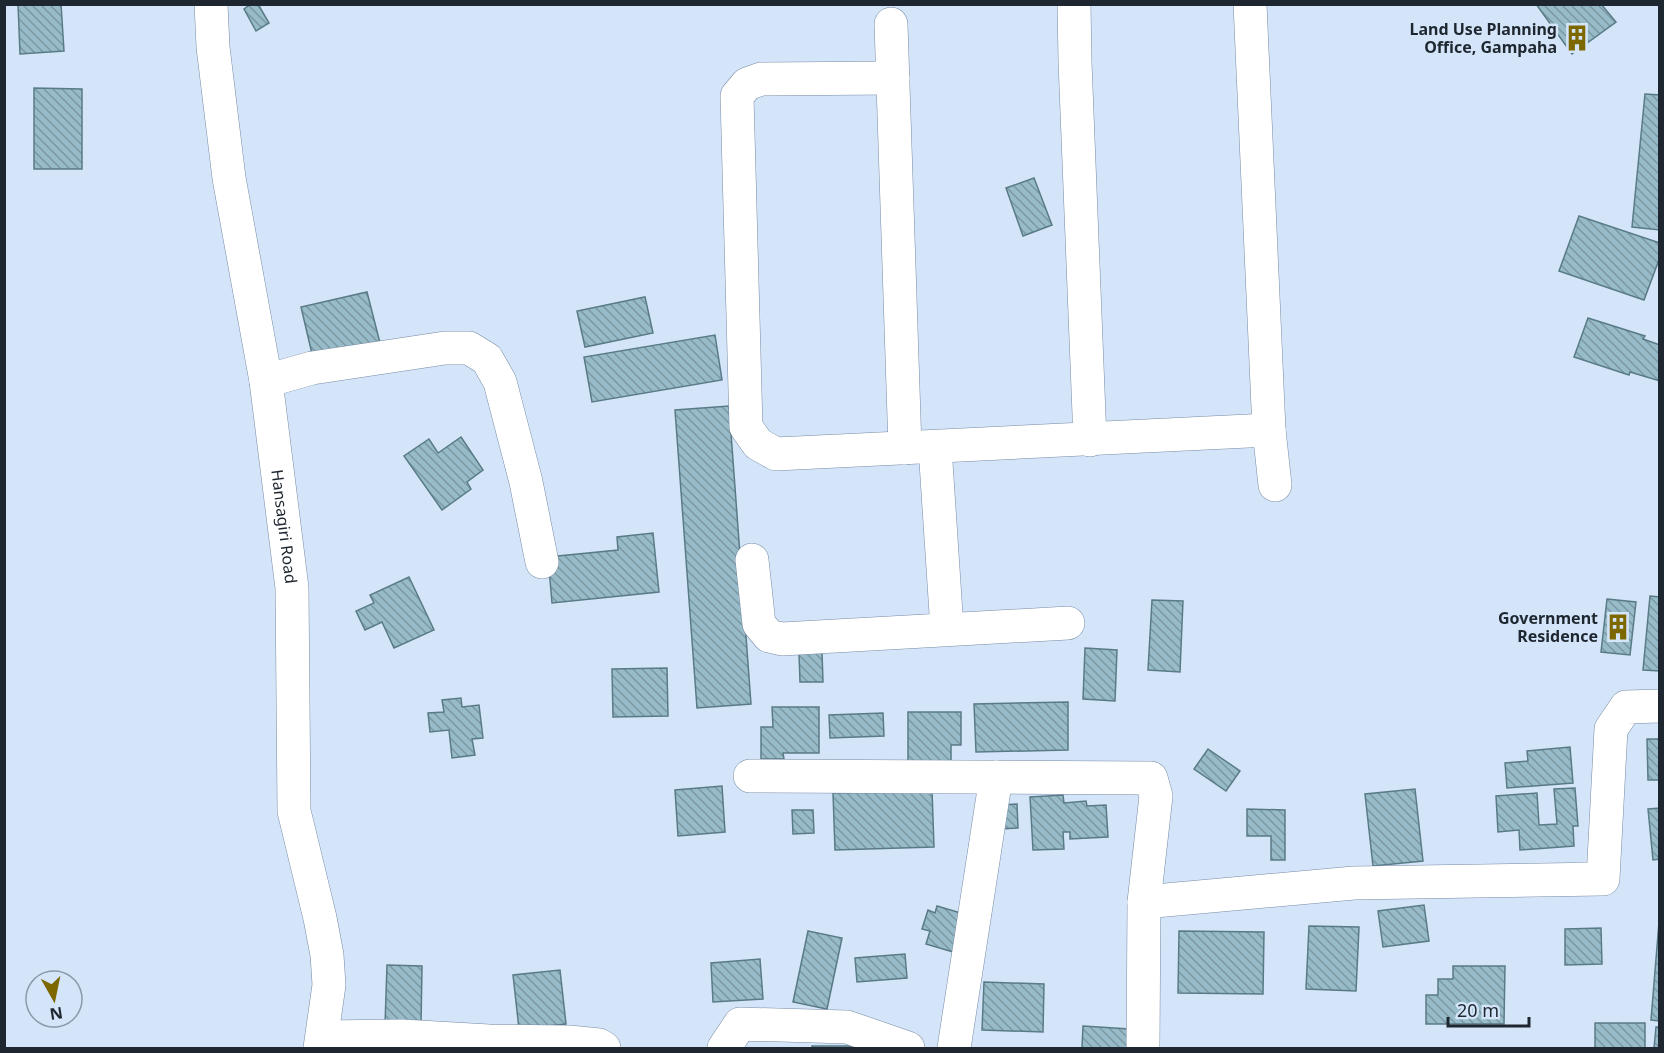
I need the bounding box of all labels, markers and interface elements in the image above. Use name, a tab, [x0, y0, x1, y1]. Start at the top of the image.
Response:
place label: Land Use Planning Office, Gampaha	[1410, 18, 1557, 58]
building icon: Land Use Planning Office, Gampaha	[1562, 23, 1592, 53]
street label: Hansagiri Road	[266, 468, 302, 585]
place label: Government Residence	[1498, 607, 1598, 647]
building icon: Government Residence	[1603, 612, 1633, 642]
north arrow	[24, 969, 84, 1029]
scale bar	[1448, 990, 1529, 1028]
text: 20 m	[1457, 998, 1499, 1022]
text: N	[48, 1002, 64, 1026]

